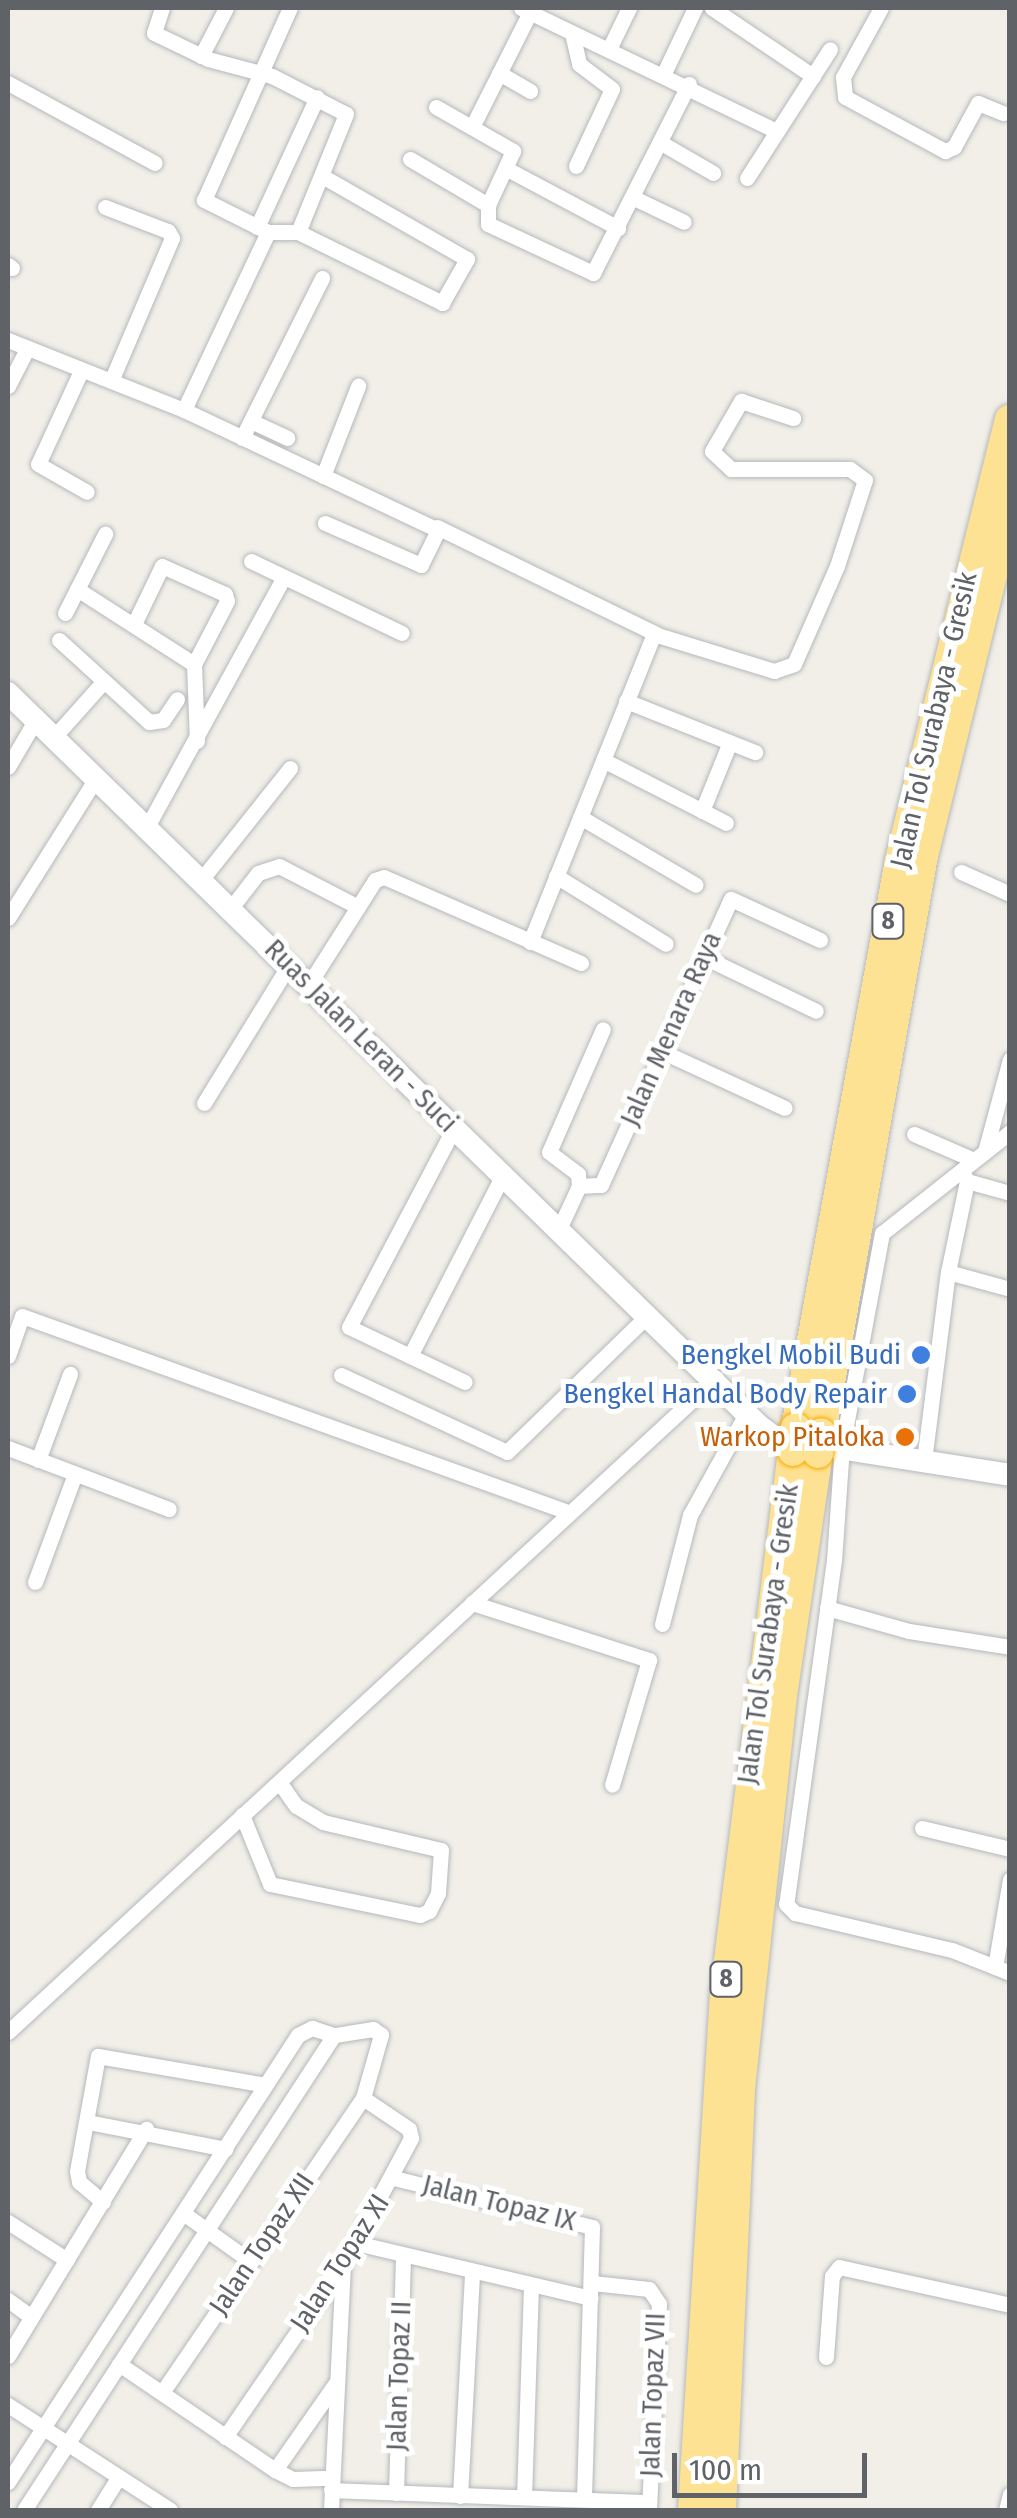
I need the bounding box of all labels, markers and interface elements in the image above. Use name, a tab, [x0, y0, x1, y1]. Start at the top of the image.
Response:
street label: Jalan Tol Surabaya - Gresik	[884, 569, 984, 871]
road number: 8	[870, 901, 906, 941]
street label: Jalan Menara Raya	[613, 927, 729, 1131]
street label: Ruas Jalan Leran - Suci	[257, 932, 465, 1140]
place label: Bengkel Mobil Budi	[681, 1338, 901, 1372]
marker: Bengkel Mobil Budi	[910, 1344, 932, 1366]
place label: Bengkel Handal Body Repair	[563, 1377, 887, 1411]
marker: Bengkel Handal Body Repair	[896, 1383, 918, 1405]
place label: Warkop Pitaloka	[700, 1420, 885, 1454]
marker: Warkop Pitaloka	[894, 1426, 916, 1448]
street label: Jalan Tol Surabaya - Gresik	[730, 1482, 806, 1786]
road number: 8	[708, 1959, 744, 1999]
street label: Jalan Topaz XII	[202, 2167, 322, 2321]
street label: Jalan Topaz IX	[419, 2168, 579, 2238]
street label: Jalan Topaz XI	[283, 2188, 397, 2338]
street label: Jalan Topaz II	[380, 2300, 418, 2452]
street label: Jalan Topaz VII	[633, 2312, 673, 2478]
scale bar	[677, 2433, 872, 2495]
text: 100 m	[689, 2452, 762, 2488]

